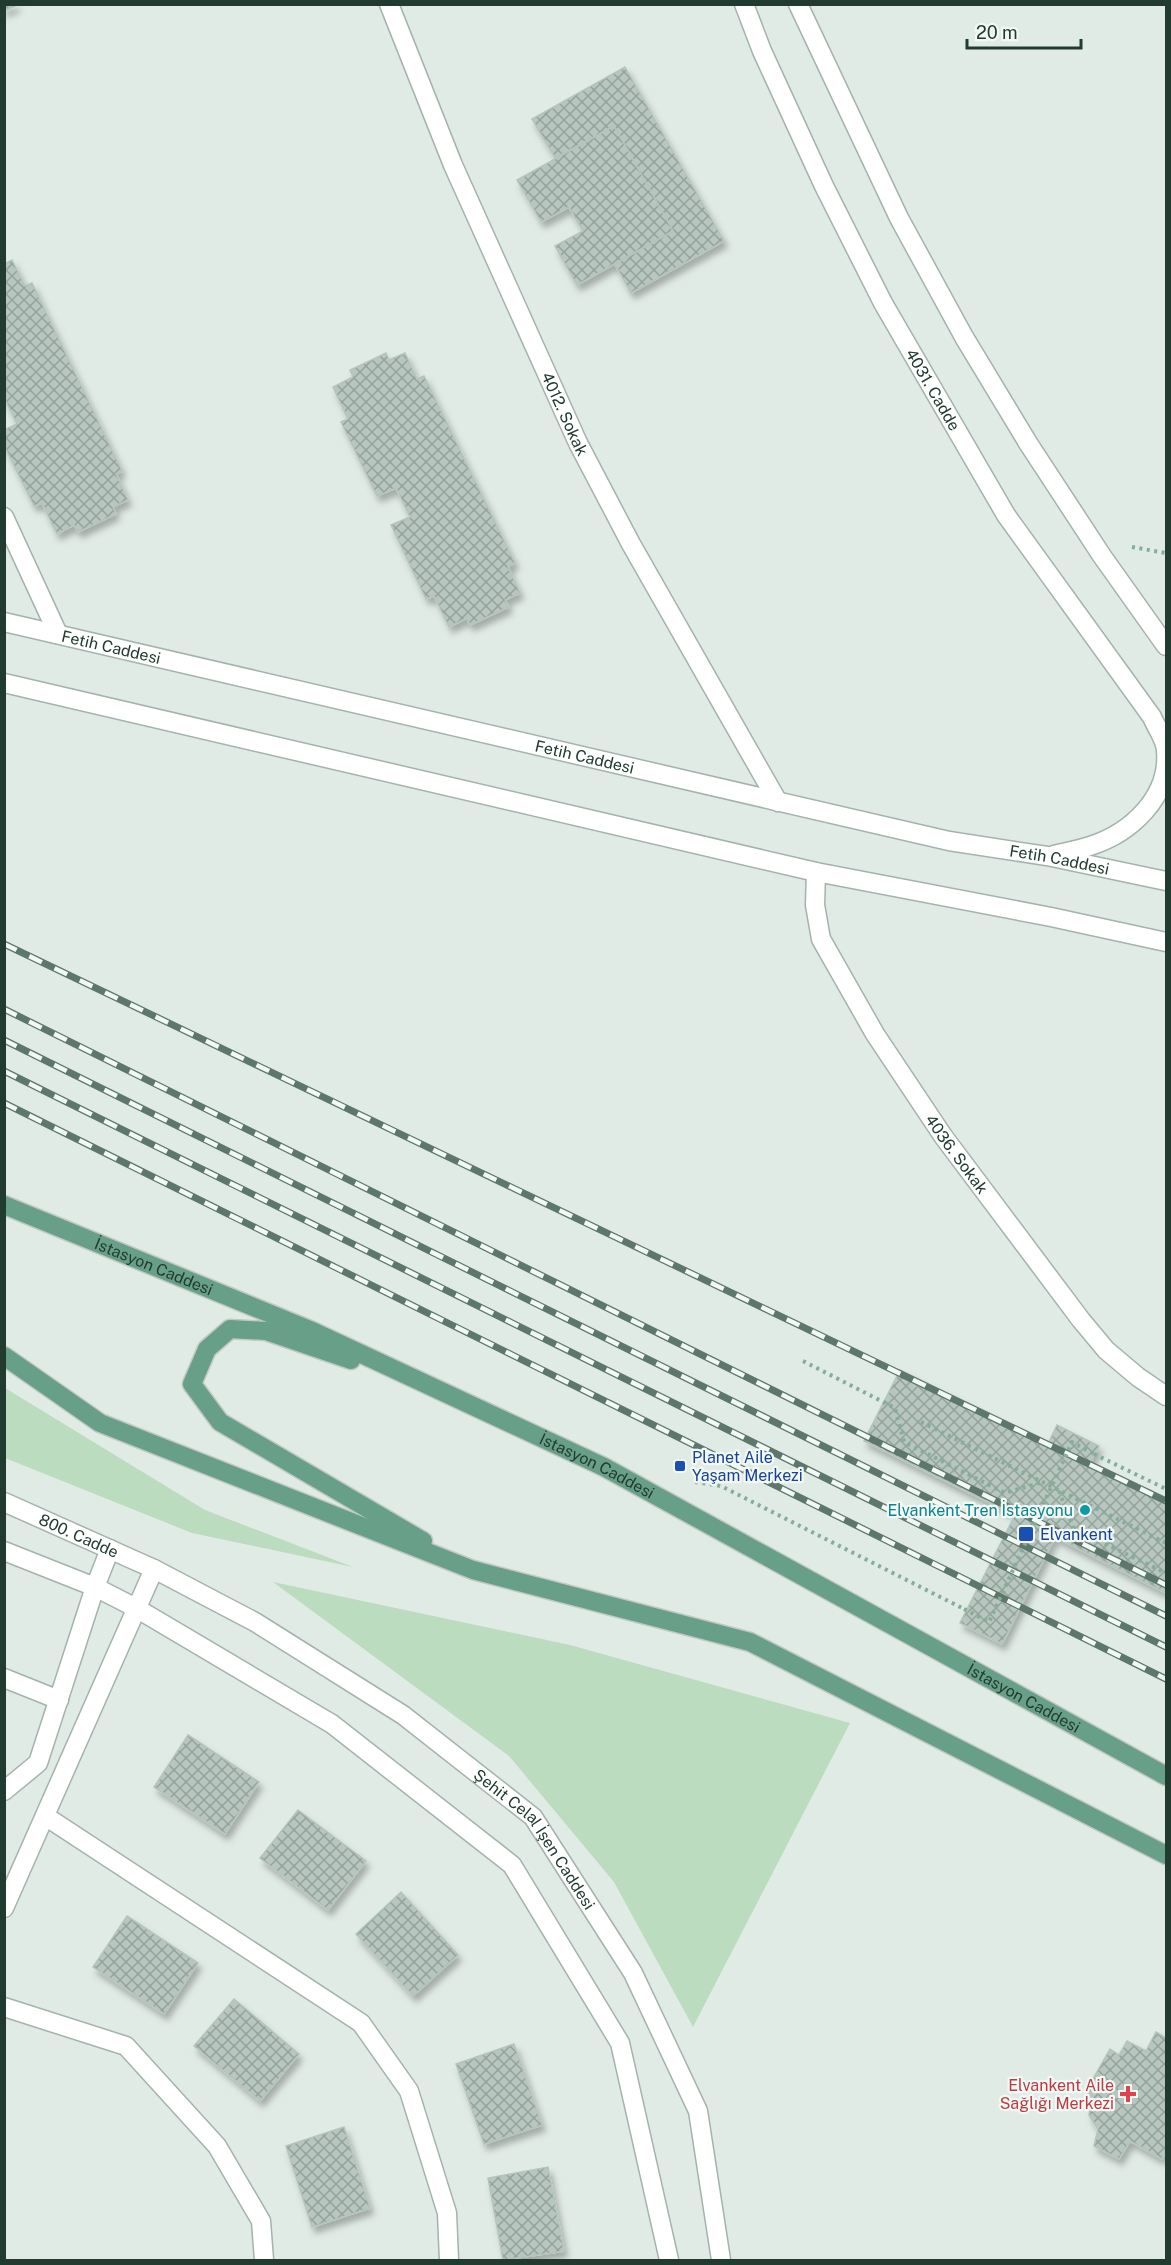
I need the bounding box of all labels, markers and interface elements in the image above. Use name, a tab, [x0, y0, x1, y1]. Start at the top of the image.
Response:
scale bar	[967, 12, 1081, 50]
text: 20 m	[976, 22, 1018, 43]
street label: 4031. Cadde	[902, 345, 964, 434]
street label: 4012. Sokak	[538, 369, 592, 459]
street label: Fetih Caddesi	[60, 626, 163, 668]
street label: Fetih Caddesi	[533, 736, 636, 777]
street label: Fetih Caddesi	[1008, 841, 1111, 878]
street label: 4036. Sokak	[922, 1111, 992, 1197]
street label: İstasyon Caddesi	[92, 1233, 216, 1299]
street label: İstasyon Caddesi	[537, 1428, 658, 1502]
place label: Planet Aile Yaşam Merkezi	[692, 1448, 803, 1485]
marker: Planet Aile Yaşam Merkezi	[673, 1459, 687, 1473]
place label: Elvankent Tren İstasyonu	[887, 1500, 1073, 1520]
marker: Elvankent Tren İstasyonu	[1078, 1503, 1092, 1517]
street label: 800. Cadde	[36, 1509, 122, 1561]
marker: Elvankent	[1017, 1525, 1035, 1543]
place label: Elvankent	[1040, 1525, 1113, 1544]
street label: İstasyon Caddesi	[964, 1658, 1084, 1737]
street label: Şehit Celal İşen Caddesi	[470, 1765, 599, 1913]
place label: Elvankent Aile Sağlığı Merkezi	[1000, 2076, 1114, 2113]
marker: Elvankent Aile Sağlığı Merkezi	[1119, 2085, 1137, 2103]

